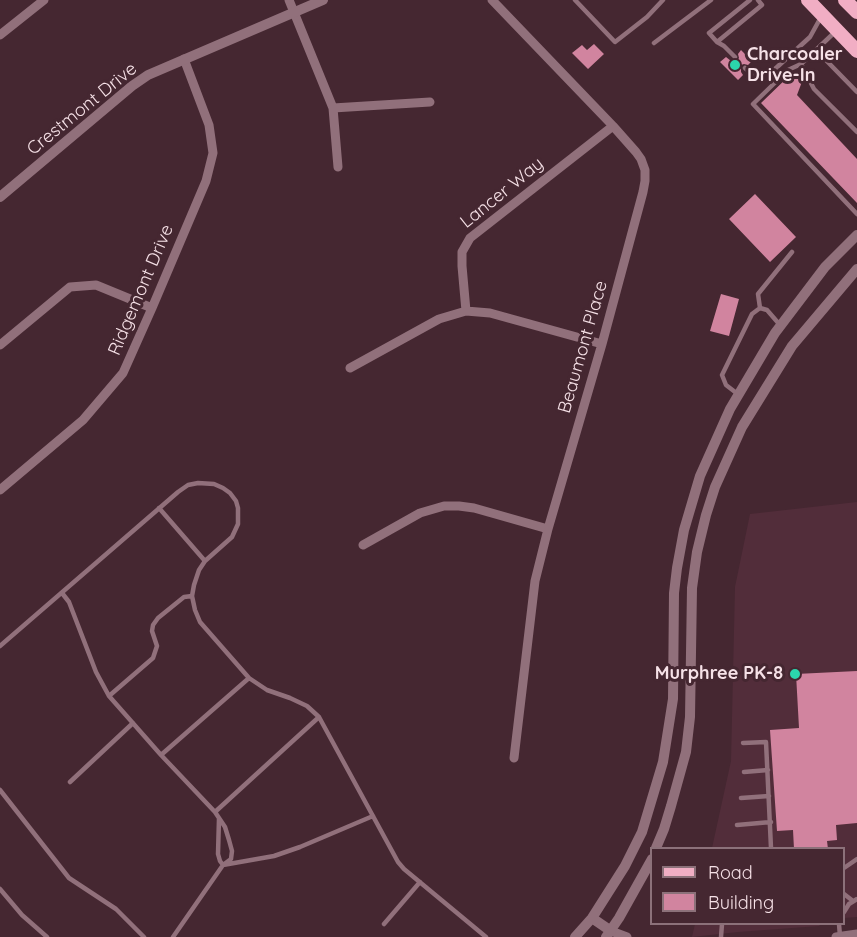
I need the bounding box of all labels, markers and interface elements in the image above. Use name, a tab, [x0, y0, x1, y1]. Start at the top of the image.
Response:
place label: Charcoaler Drive-In	[747, 44, 843, 86]
street label: Crestmont Drive	[23, 58, 141, 160]
marker: Charcoaler Drive-In	[728, 58, 742, 72]
street label: Lancer Way	[456, 153, 548, 233]
street label: Ridgemont Drive	[104, 221, 178, 359]
street label: Beaumont Place	[554, 278, 612, 416]
place label: Murphree PK-8	[655, 663, 783, 685]
marker: Murphree PK-8	[788, 667, 802, 681]
legend	[650, 847, 845, 925]
text: Road	[708, 861, 753, 884]
text: Building	[708, 891, 774, 914]

